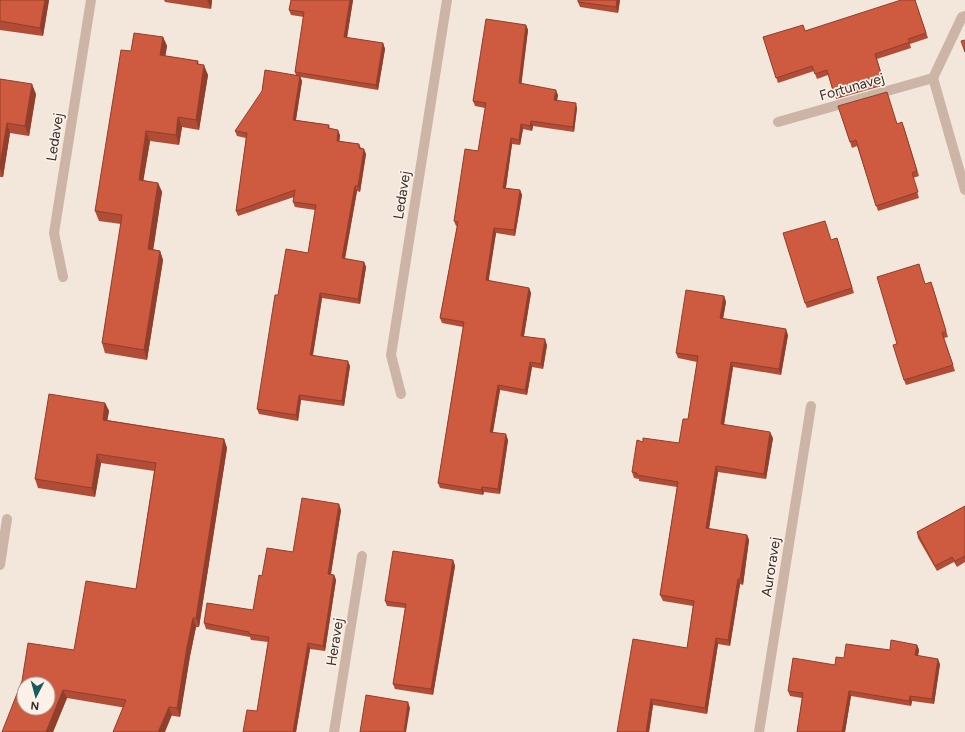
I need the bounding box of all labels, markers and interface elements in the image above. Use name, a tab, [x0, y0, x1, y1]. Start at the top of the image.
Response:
street label: Fortunavej	[818, 70, 886, 104]
street label: Ledavej	[43, 112, 67, 162]
street label: Ledavej	[390, 170, 414, 220]
street label: Auroravej	[758, 536, 784, 598]
street label: Heravej	[323, 617, 347, 667]
north arrow	[16, 676, 56, 716]
text: N	[30, 699, 40, 712]

